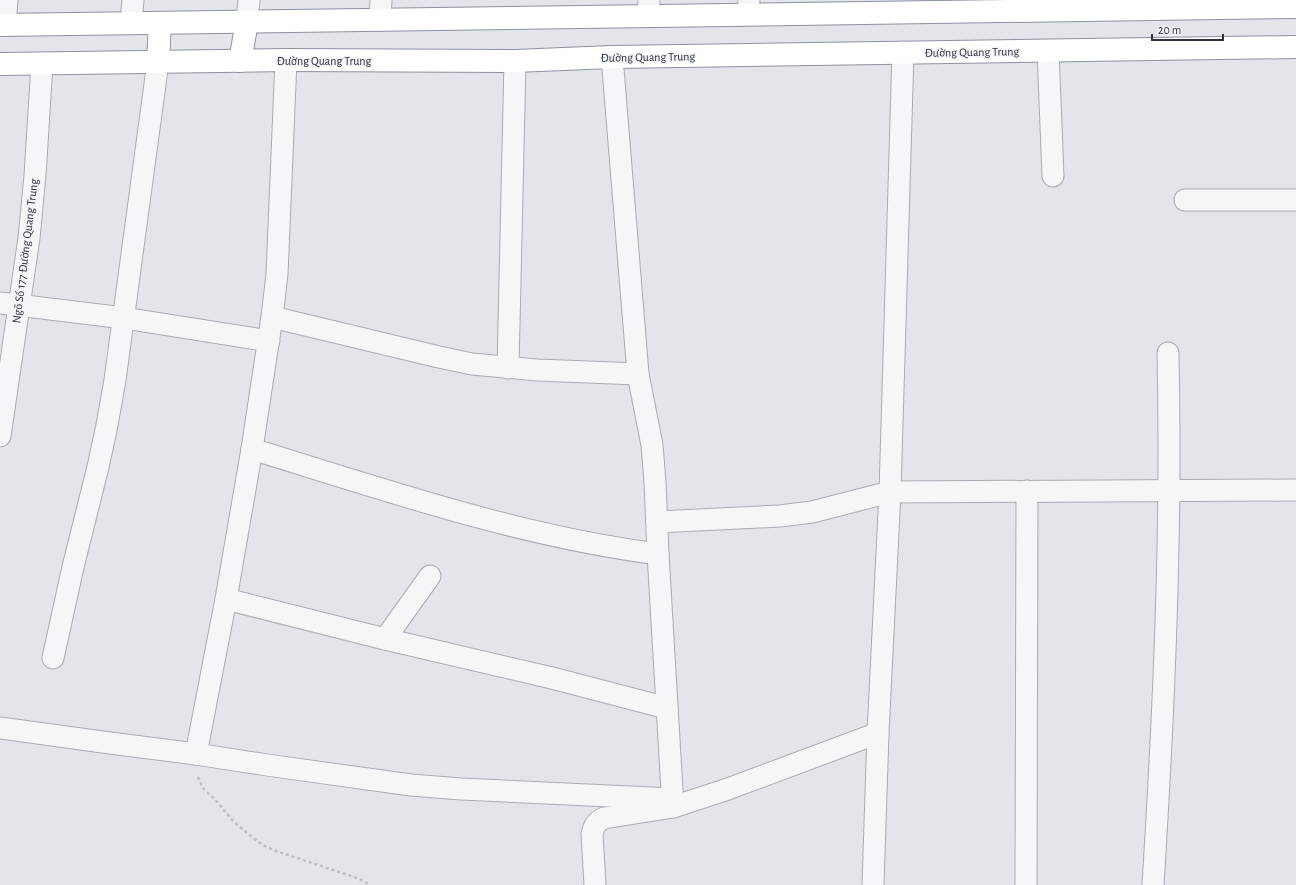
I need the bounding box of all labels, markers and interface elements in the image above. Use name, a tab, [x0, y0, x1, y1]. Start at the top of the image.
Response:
scale bar	[1152, 16, 1223, 42]
text: 20 m	[1158, 24, 1181, 36]
street label: Đường Quang Trung	[925, 45, 1020, 60]
street label: Đường Quang Trung	[601, 50, 696, 65]
street label: Đường Quang Trung	[277, 55, 371, 68]
street label: Ngõ Số 177 Đường Quang Trung	[10, 178, 41, 324]

